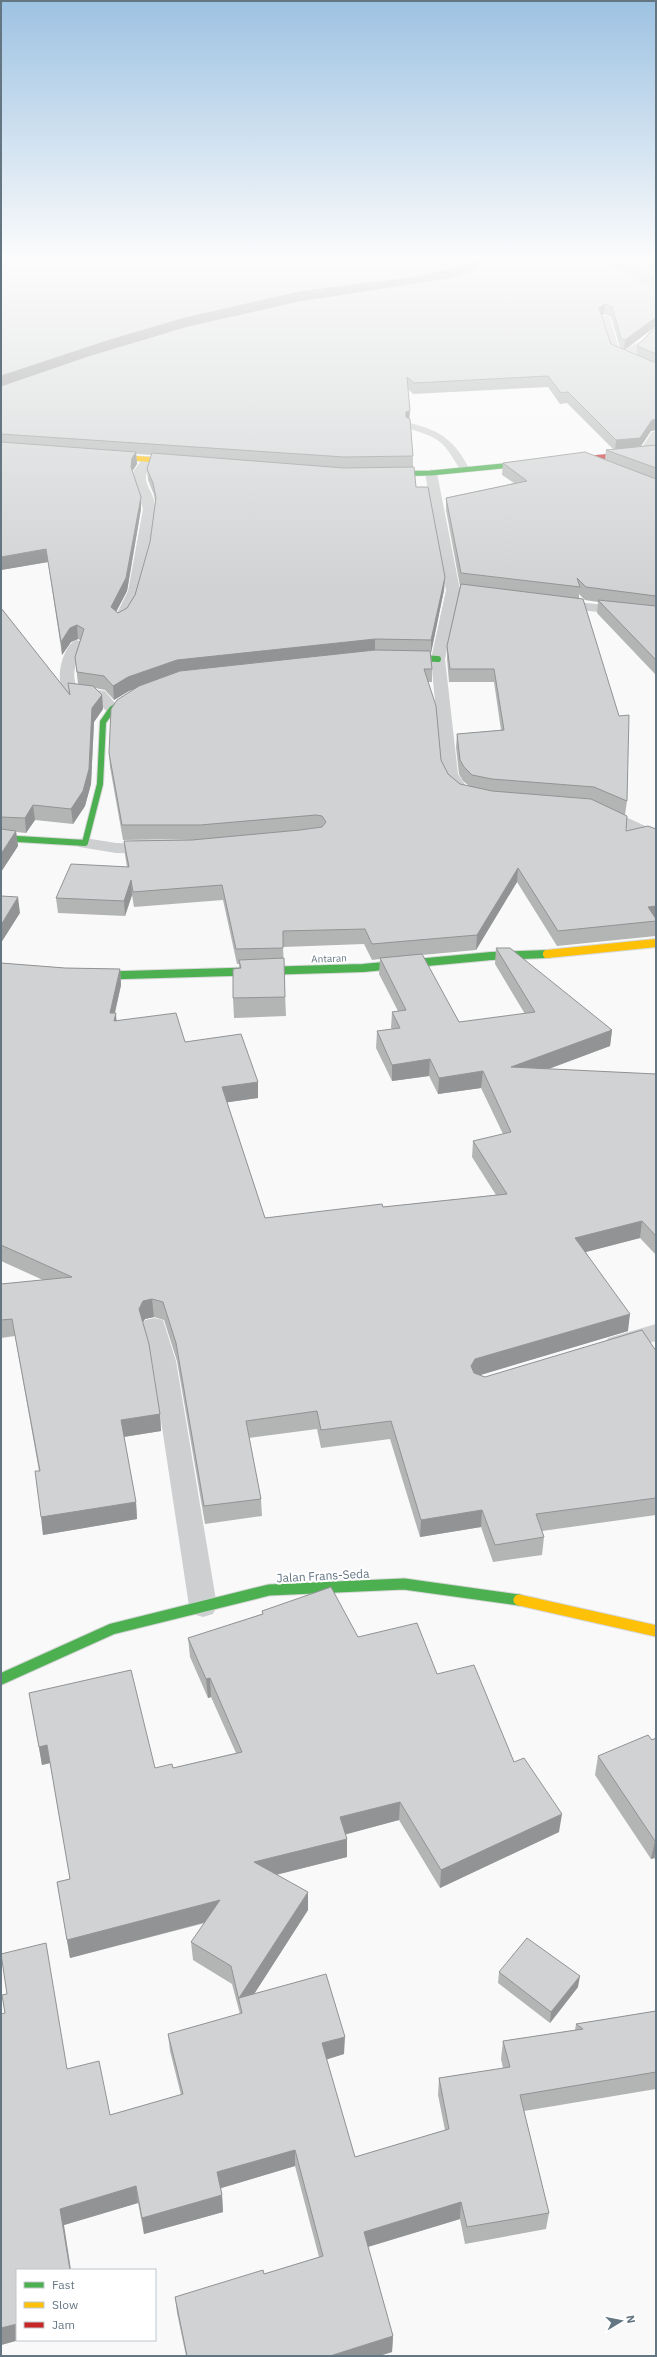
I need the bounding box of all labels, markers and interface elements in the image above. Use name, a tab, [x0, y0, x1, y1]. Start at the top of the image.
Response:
street label: Antaran	[311, 951, 347, 966]
street label: Jalan Frans-Seda	[276, 1566, 370, 1585]
legend	[16, 2269, 156, 2341]
text: Fast	[52, 2277, 75, 2292]
text: Slow	[52, 2297, 78, 2312]
north arrow	[601, 2301, 641, 2341]
text: N	[623, 2314, 638, 2324]
text: Jam	[52, 2317, 75, 2332]

